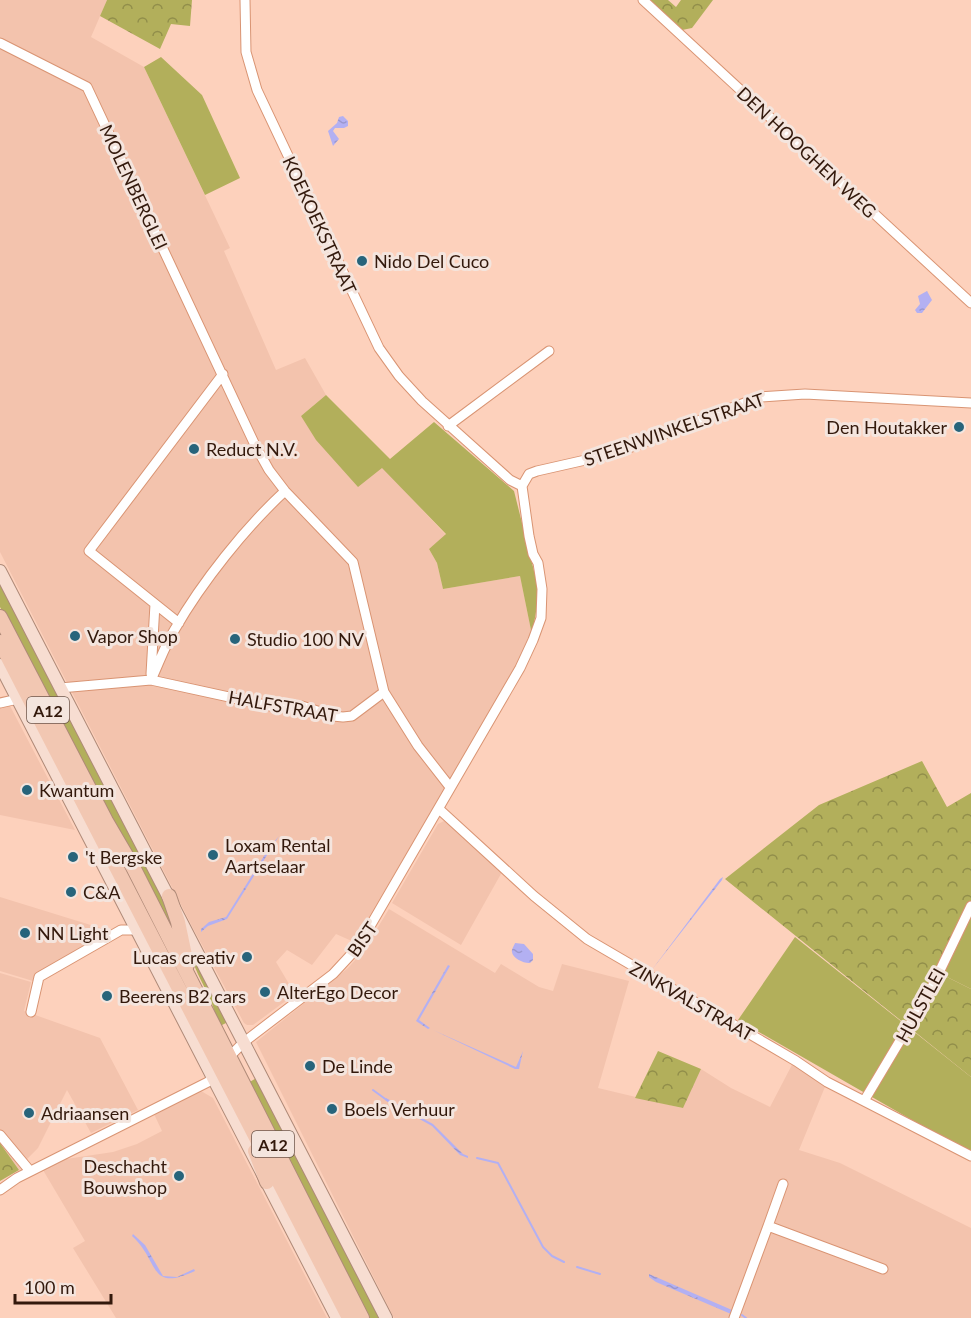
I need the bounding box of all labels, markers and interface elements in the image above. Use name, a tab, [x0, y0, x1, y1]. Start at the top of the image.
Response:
street label: DEN HOOGHEN WEG	[733, 82, 881, 222]
street label: MOLENBERGLEI	[95, 121, 173, 253]
street label: KOEKOEKSTRAAT	[278, 153, 362, 298]
place label: Nido Del Cuco	[374, 250, 489, 272]
marker: Nido Del Cuco	[355, 254, 369, 268]
street label: STEENWINKELSTRAAT	[581, 388, 767, 470]
place label: Den Houtakker	[826, 416, 947, 438]
marker: Den Houtakker	[952, 420, 966, 434]
place label: Reduct N.V.	[206, 438, 298, 460]
marker: Reduct N.V.	[187, 442, 201, 456]
place label: Vapor Shop	[87, 625, 178, 647]
place label: Studio 100 NV	[247, 628, 365, 650]
marker: Vapor Shop	[68, 629, 82, 643]
marker: Studio 100 NV	[228, 632, 242, 646]
street label: HALFSTRAAT	[227, 686, 340, 726]
road number: A12	[27, 697, 69, 723]
place label: Kwantum	[39, 779, 114, 801]
marker: Kwantum	[20, 783, 34, 797]
place label: Loxam Rental Aartselaar	[225, 834, 330, 877]
place label: 't Bergske	[85, 846, 162, 868]
marker: Loxam Rental Aartselaar	[206, 848, 220, 862]
marker: 't Bergske	[66, 850, 80, 864]
place label: C&A	[83, 881, 121, 903]
marker: C&A	[64, 885, 78, 899]
street label: BIST	[342, 917, 382, 960]
place label: NN Light	[37, 922, 109, 944]
marker: NN Light	[18, 926, 32, 940]
place label: Lucas creativ	[133, 946, 236, 968]
marker: Lucas creativ	[240, 950, 254, 964]
street label: ZINKVALSTRAAT	[626, 957, 758, 1046]
street label: HULSTLEI	[891, 964, 949, 1046]
place label: AlterEgo Decor	[277, 981, 399, 1003]
place label: Beerens B2 cars	[119, 985, 246, 1007]
marker: AlterEgo Decor	[258, 985, 272, 999]
marker: Beerens B2 cars	[100, 989, 114, 1003]
place label: De Linde	[322, 1055, 393, 1077]
marker: De Linde	[303, 1059, 317, 1073]
place label: Boels Verhuur	[344, 1098, 455, 1120]
place label: Adriaansen	[41, 1102, 129, 1124]
marker: Boels Verhuur	[325, 1102, 339, 1116]
marker: Adriaansen	[22, 1106, 36, 1120]
road number: A12	[252, 1131, 294, 1157]
place label: Deschacht Bouwshop	[83, 1155, 168, 1198]
marker: Deschacht Bouwshop	[172, 1169, 186, 1183]
scale bar	[15, 1267, 111, 1305]
text: 100 m	[24, 1276, 75, 1298]

